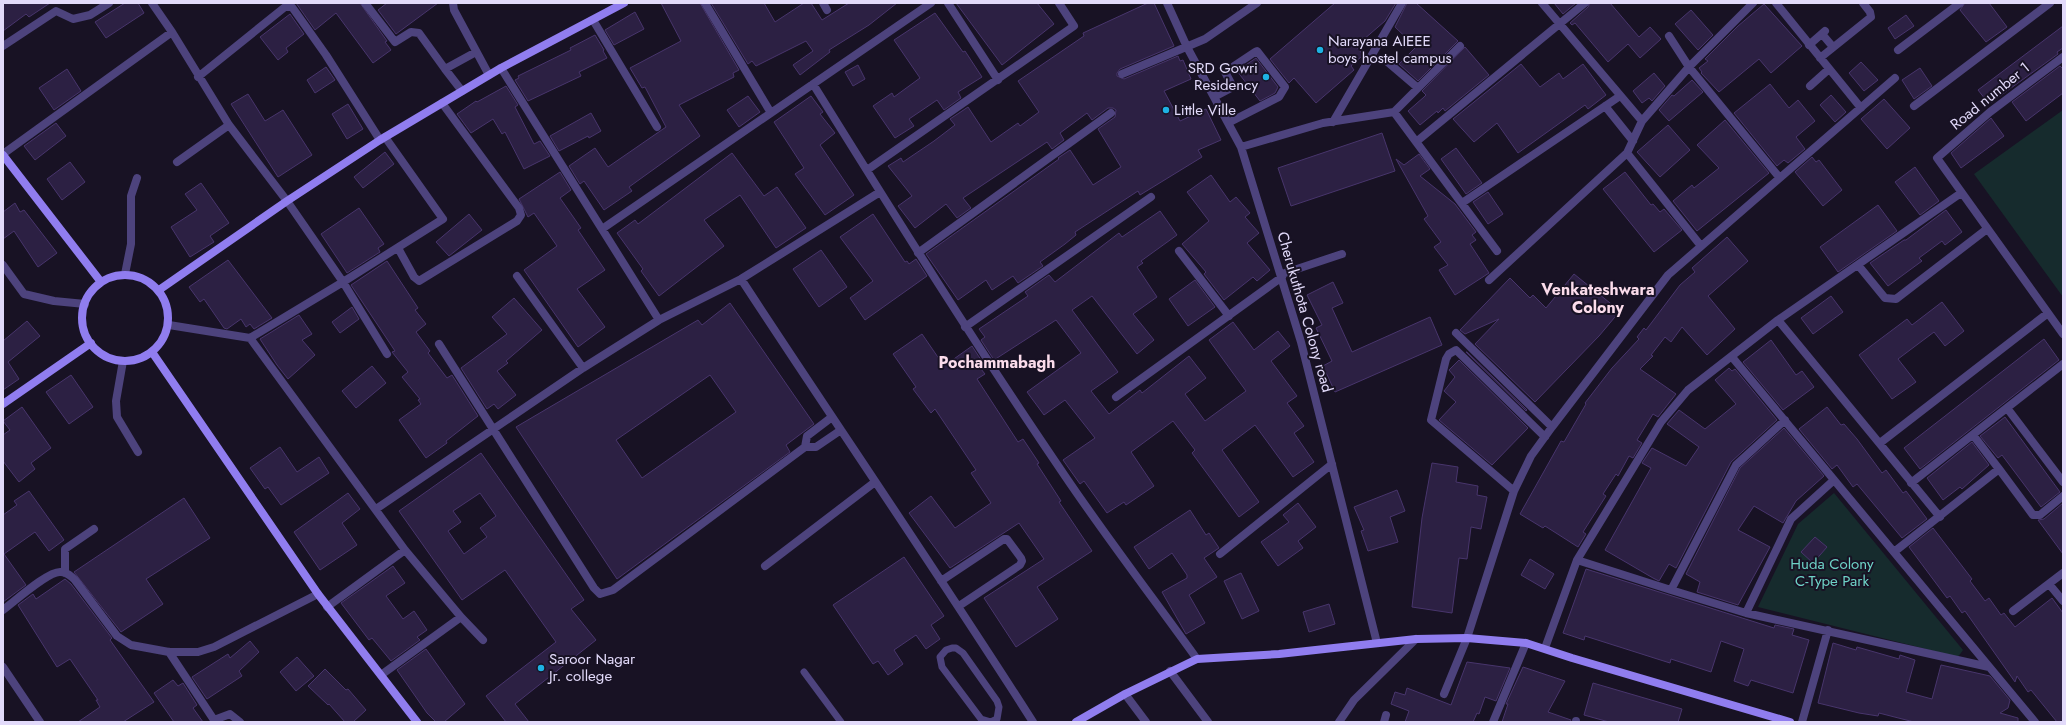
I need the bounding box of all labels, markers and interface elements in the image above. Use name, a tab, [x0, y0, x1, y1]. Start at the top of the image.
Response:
place label: Narayana AIEEE boys hostel campus	[1328, 30, 1452, 69]
marker: Narayana AIEEE boys hostel campus	[1315, 45, 1325, 55]
place label: SRD Gowri Residency	[1188, 57, 1258, 96]
street label: Road number 1	[1945, 57, 2035, 135]
marker: SRD Gowri Residency	[1261, 72, 1271, 82]
place label: Little Ville	[1174, 99, 1236, 121]
marker: Little Ville	[1161, 105, 1171, 115]
street label: Cherukuthota Colony road	[1272, 229, 1338, 395]
district label: Venkateshwara Colony	[1540, 278, 1655, 319]
district label: Pochammabagh	[939, 351, 1055, 374]
park label: Huda Colony C-Type Park	[1790, 553, 1874, 592]
place label: Saroor Nagar Jr. college	[547, 648, 636, 687]
marker: Saroor Nagar Jr. college	[536, 663, 546, 673]

